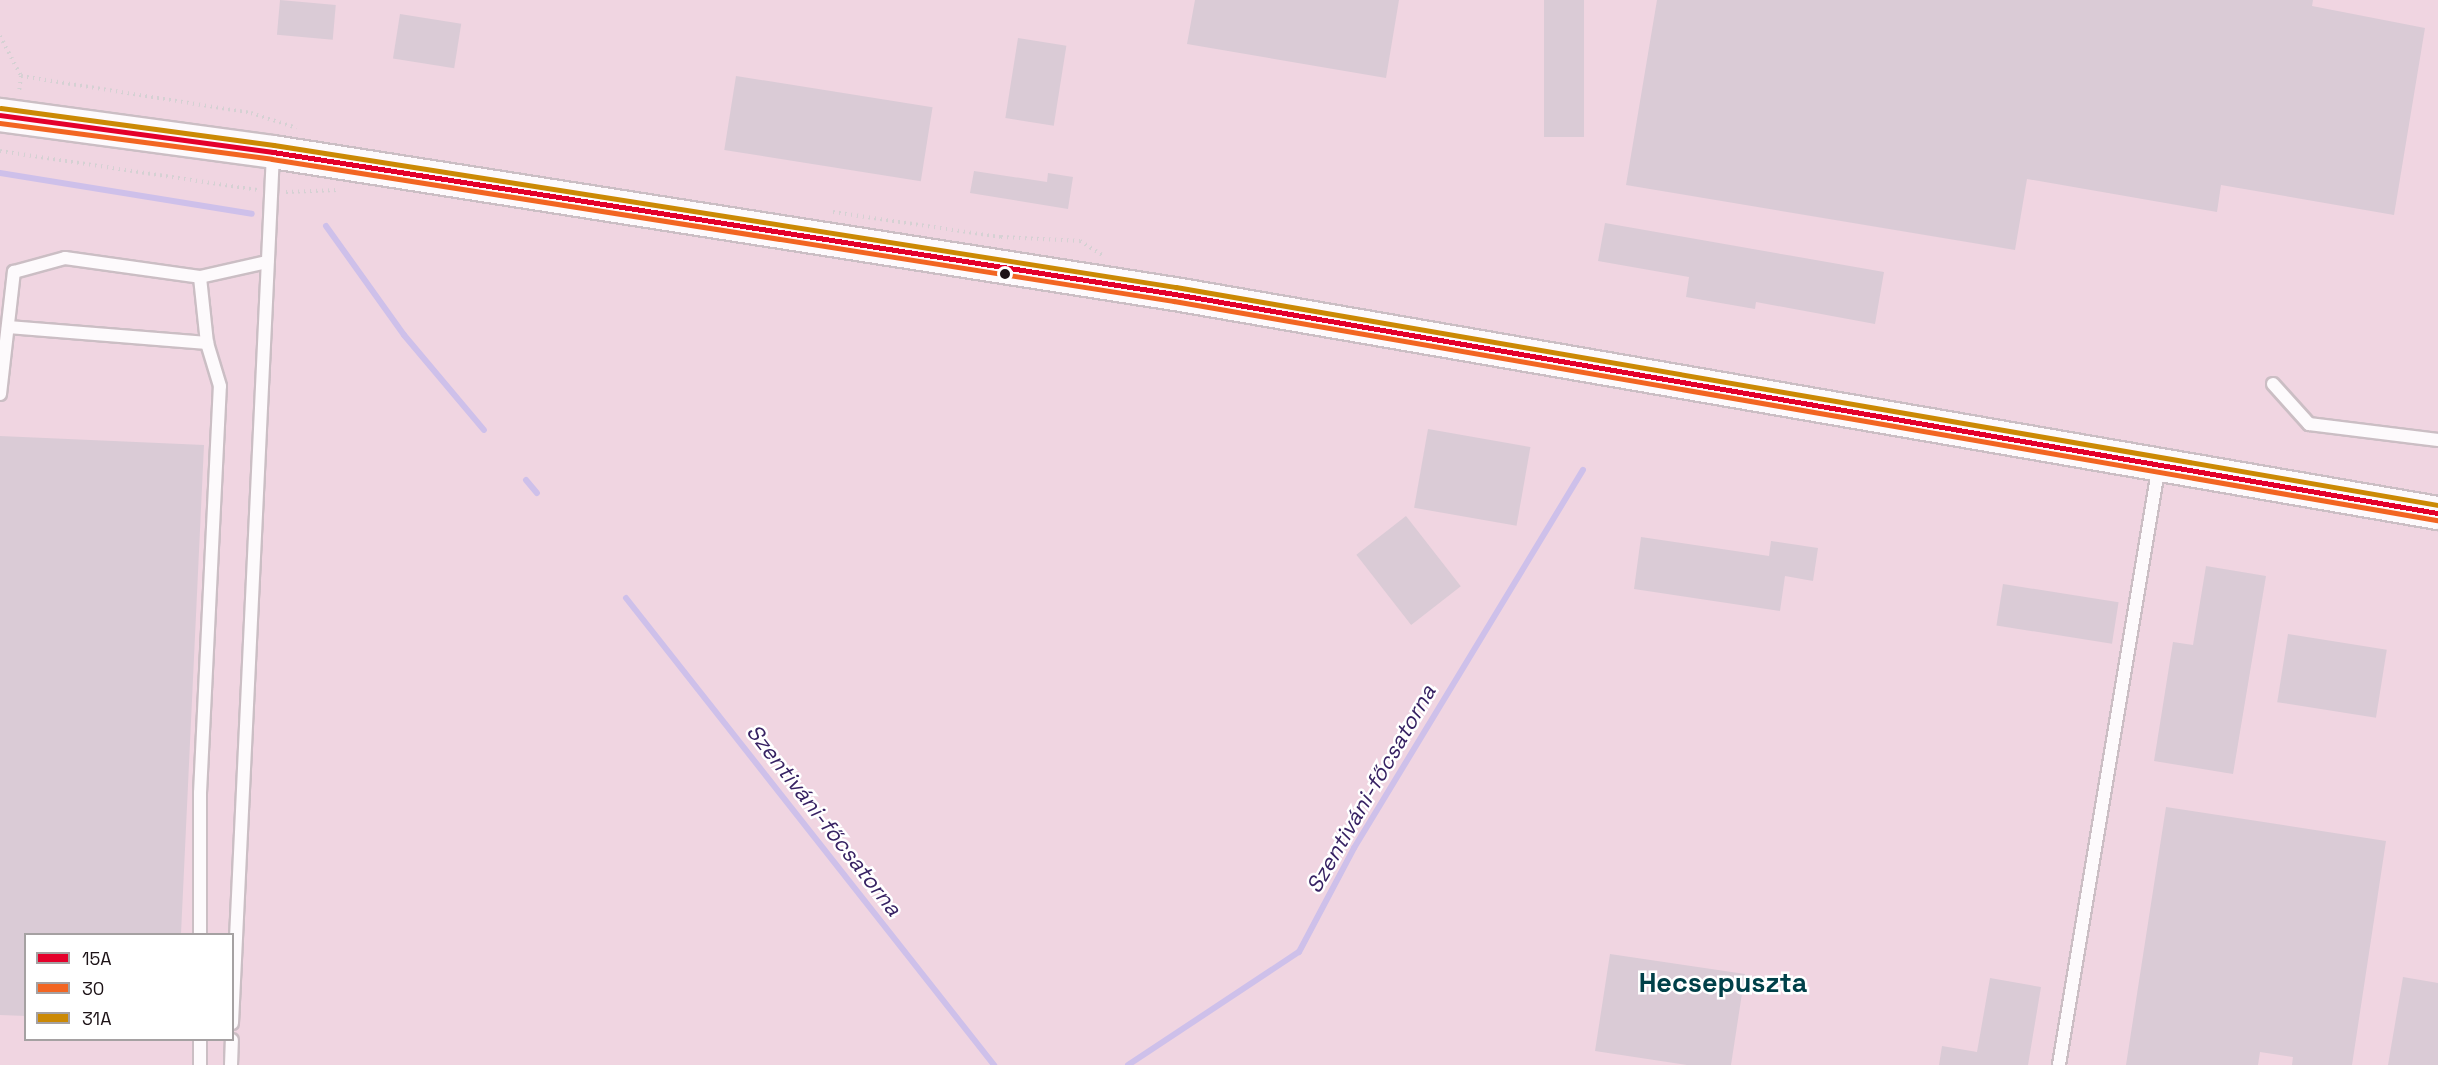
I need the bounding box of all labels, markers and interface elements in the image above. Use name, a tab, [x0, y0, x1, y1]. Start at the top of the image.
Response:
unlabelled marker	[999, 268, 1011, 280]
water label: Szentiváni-főcsatorna	[1301, 680, 1441, 898]
water label: Szentiváni-főcsatorna	[741, 719, 907, 921]
legend	[24, 933, 234, 1041]
text: 15A	[82, 947, 112, 970]
district label: Hecsepuszta	[1639, 967, 1807, 999]
text: 30	[82, 977, 104, 1000]
text: 31A	[82, 1007, 111, 1030]

